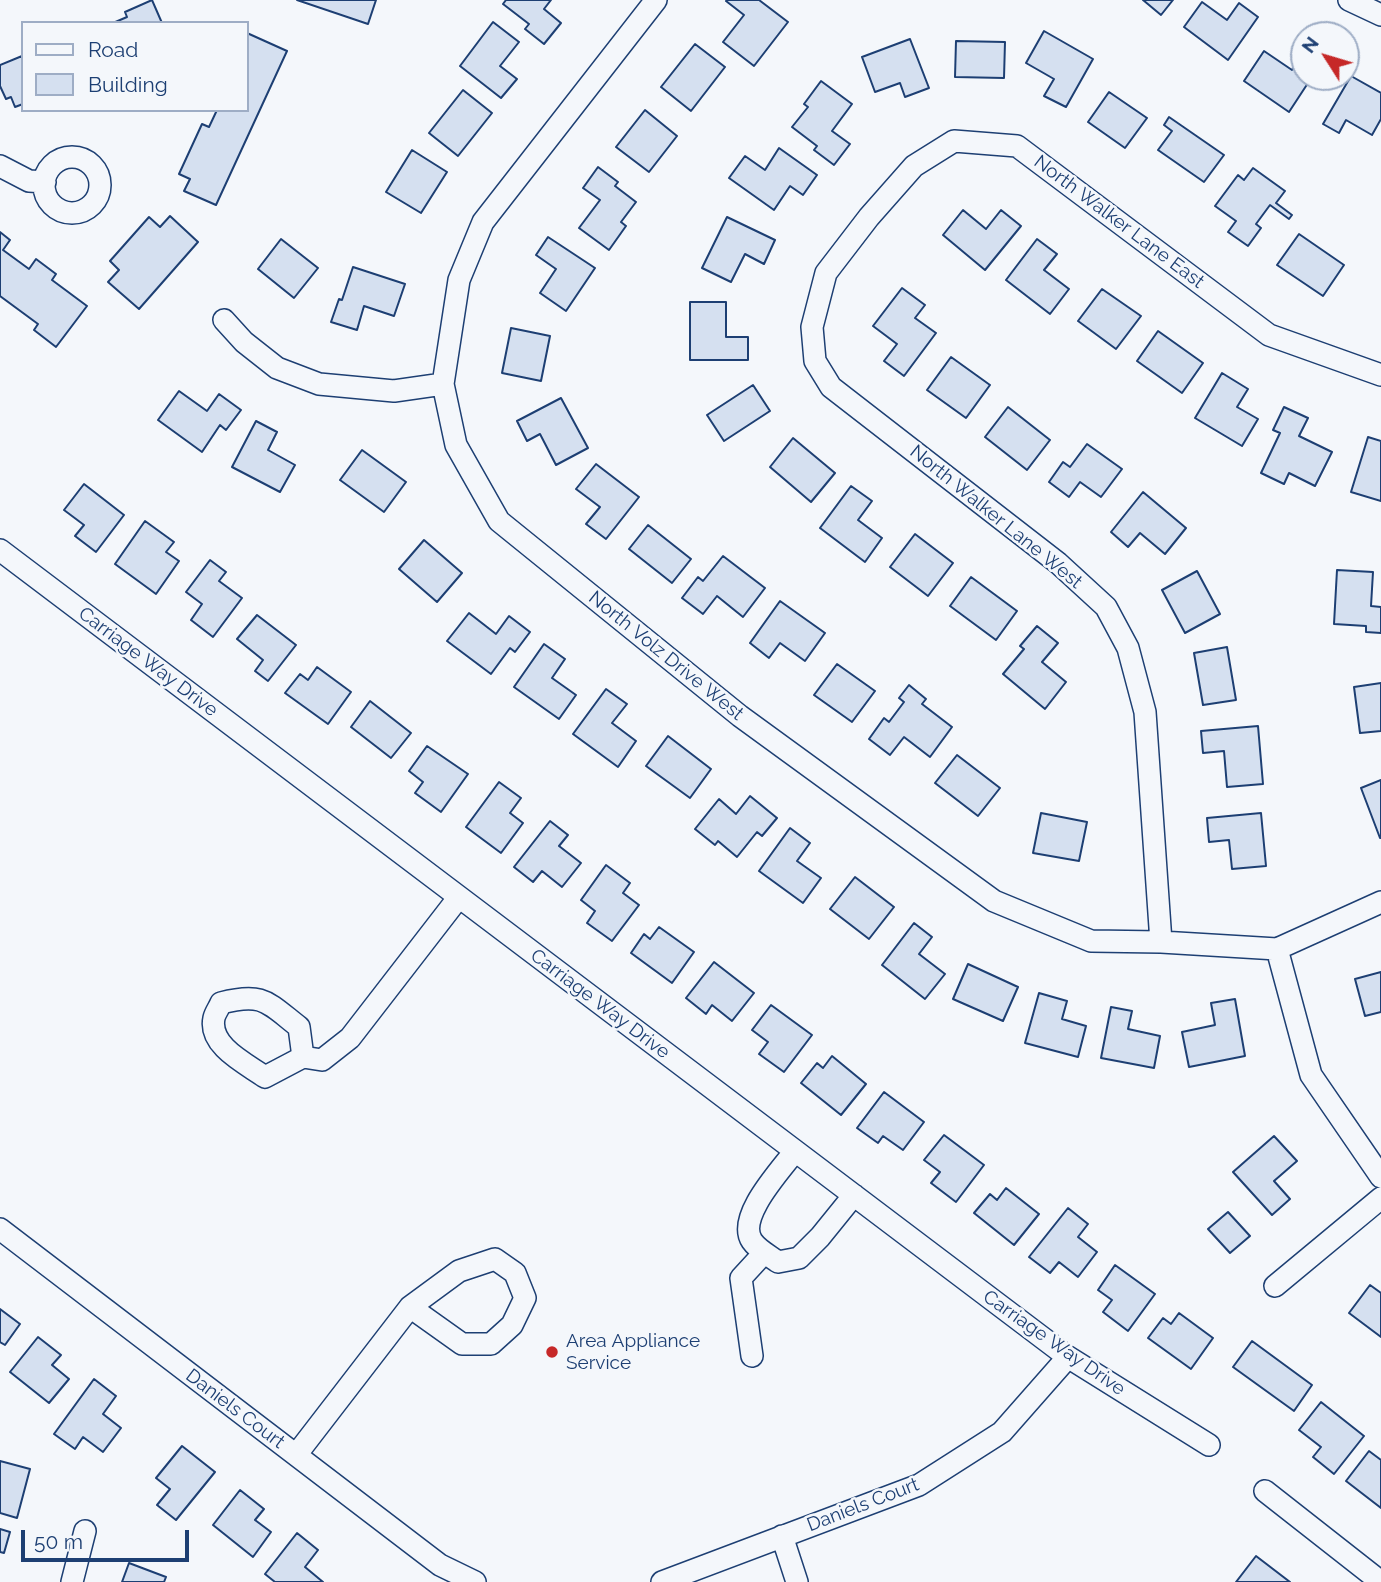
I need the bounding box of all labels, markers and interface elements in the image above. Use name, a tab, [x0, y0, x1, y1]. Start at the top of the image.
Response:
legend	[21, 21, 248, 112]
north arrow	[1290, 21, 1360, 91]
text: N	[1297, 32, 1323, 57]
text: Road	[88, 37, 138, 62]
text: Building	[88, 72, 168, 97]
street label: North Walker Lane East	[1029, 151, 1209, 293]
street label: North Walker Lane West	[905, 440, 1087, 594]
street label: North Volz Drive West	[584, 587, 748, 725]
street label: Carriage Way Drive	[74, 602, 222, 722]
street label: Carriage Way Drive	[526, 944, 674, 1064]
street label: Carriage Way Drive	[979, 1285, 1129, 1401]
place label: Area Appliance Service	[566, 1330, 700, 1374]
marker: Area Appliance Service	[544, 1344, 560, 1360]
street label: Daniels Court	[181, 1364, 289, 1454]
street label: Daniels Court	[804, 1473, 922, 1537]
scale bar	[24, 1516, 192, 1560]
text: 50 m	[34, 1529, 83, 1554]

